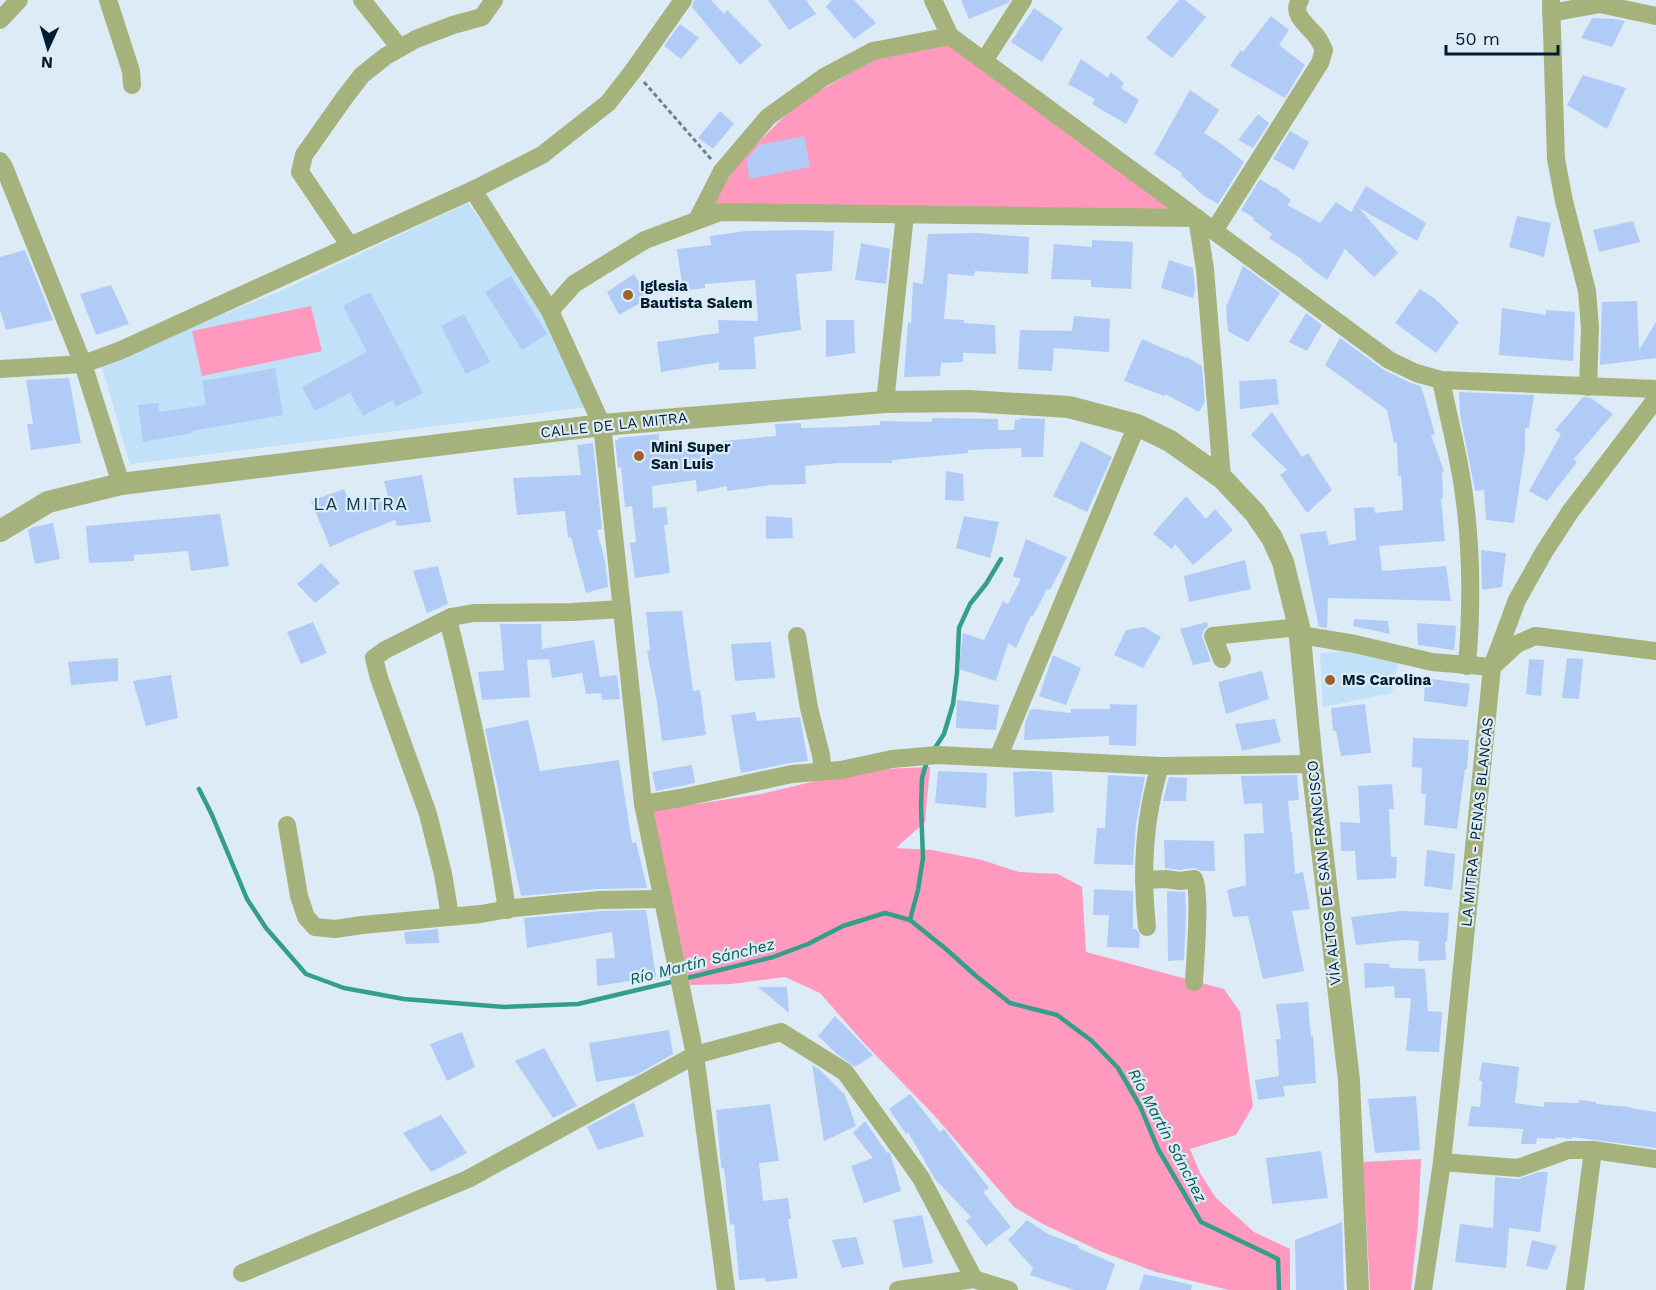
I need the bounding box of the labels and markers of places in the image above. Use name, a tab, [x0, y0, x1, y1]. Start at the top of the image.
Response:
place label: Iglesia Bautista Salem	[640, 277, 753, 312]
marker: Iglesia Bautista Salem	[621, 288, 635, 302]
place label: Mini Super San Luis	[651, 438, 731, 473]
marker: Mini Super San Luis	[632, 449, 646, 463]
place label: MS Carolina	[1342, 671, 1431, 689]
marker: MS Carolina	[1323, 673, 1337, 687]

